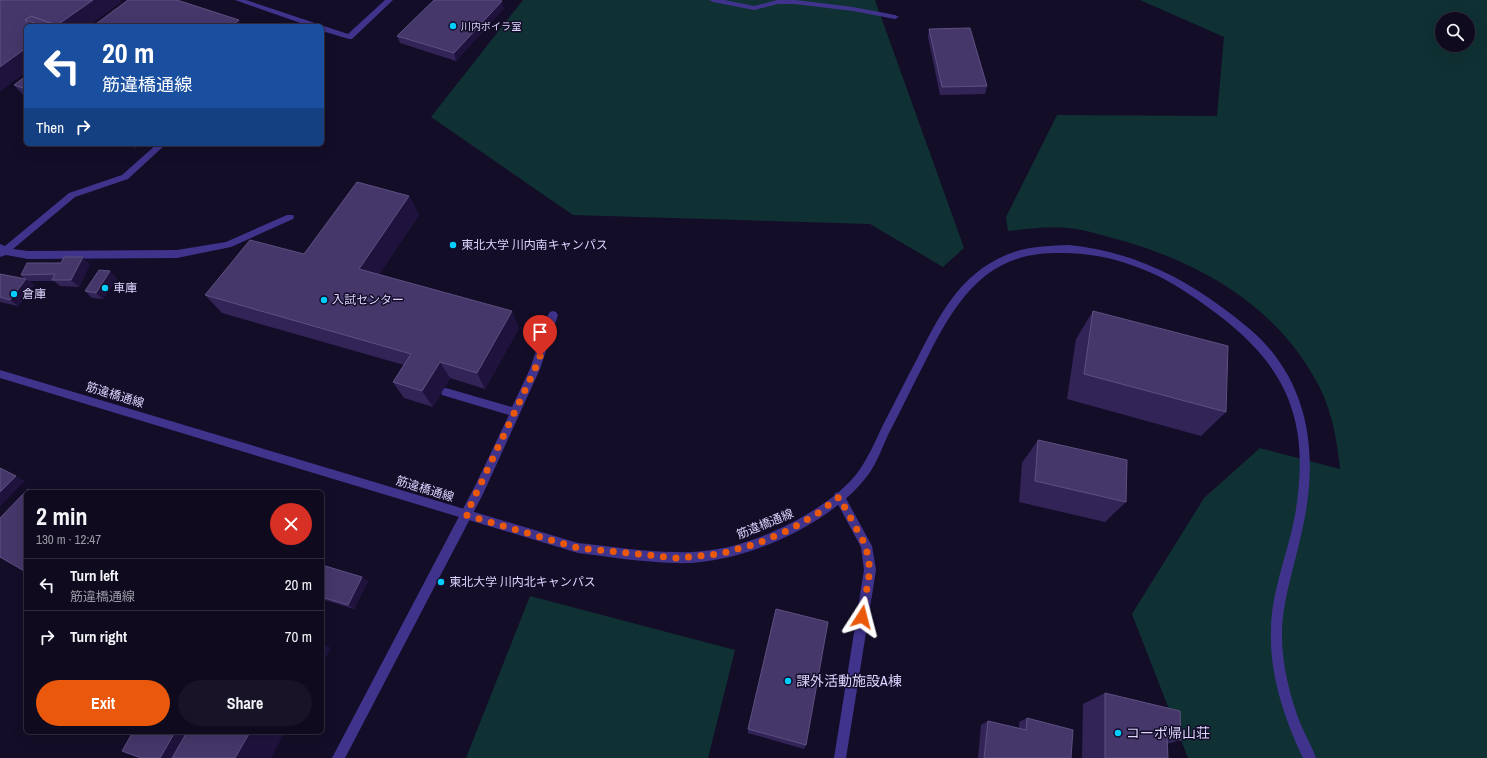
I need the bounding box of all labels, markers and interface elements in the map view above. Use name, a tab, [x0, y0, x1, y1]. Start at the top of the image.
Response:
map controls	[1435, 12, 1475, 52]
button: search	[1435, 12, 1475, 52]
place label: 川内ボイラ室	[461, 20, 521, 33]
marker: 川内ボイラ室	[448, 21, 458, 31]
text: 20 m	[102, 34, 154, 72]
icon: left	[36, 40, 88, 92]
text: 筋違橋通線	[102, 72, 192, 97]
icon: right	[72, 116, 94, 138]
text: Then	[36, 117, 64, 138]
place label: 東北大学 川内南キャンパス	[461, 237, 608, 253]
marker: 東北大学 川内南キャンパス	[448, 240, 458, 250]
place label: 車庫	[113, 280, 137, 296]
marker: 車庫	[100, 283, 110, 293]
place label: 倉庫	[22, 286, 46, 302]
marker: 倉庫	[9, 289, 19, 299]
place label: 入試センター	[332, 292, 404, 308]
marker: 入試センター	[319, 295, 329, 305]
pin	[523, 315, 557, 356]
icon: arrive	[529, 321, 551, 343]
street label: 筋違橋通線	[84, 379, 146, 411]
street label: 筋違橋通線	[394, 473, 456, 505]
text: 2 min	[36, 500, 87, 532]
button: close	[270, 503, 312, 545]
street label: 筋違橋通線	[734, 505, 796, 543]
text: 130 m · 12:47	[36, 531, 101, 548]
text: Turn left	[70, 565, 118, 586]
icon: left	[36, 574, 58, 596]
text: 20 m	[285, 574, 312, 595]
place label: 東北大学 川内北キャンパス	[449, 574, 596, 590]
marker: 東北大学 川内北キャンパス	[436, 577, 446, 587]
text: 筋違橋通線	[70, 588, 135, 605]
position arrow	[841, 596, 883, 638]
icon: right	[36, 626, 58, 648]
text: Turn right	[70, 626, 127, 647]
text: 70 m	[285, 626, 312, 647]
place label: 課外活動施設A棟	[796, 672, 902, 690]
marker: 課外活動施設A棟	[783, 676, 793, 686]
button: Exit	[36, 680, 170, 726]
button: Share	[178, 680, 312, 726]
place label: コーポ帰山荘	[1126, 724, 1210, 742]
marker: コーポ帰山荘	[1113, 728, 1123, 738]

